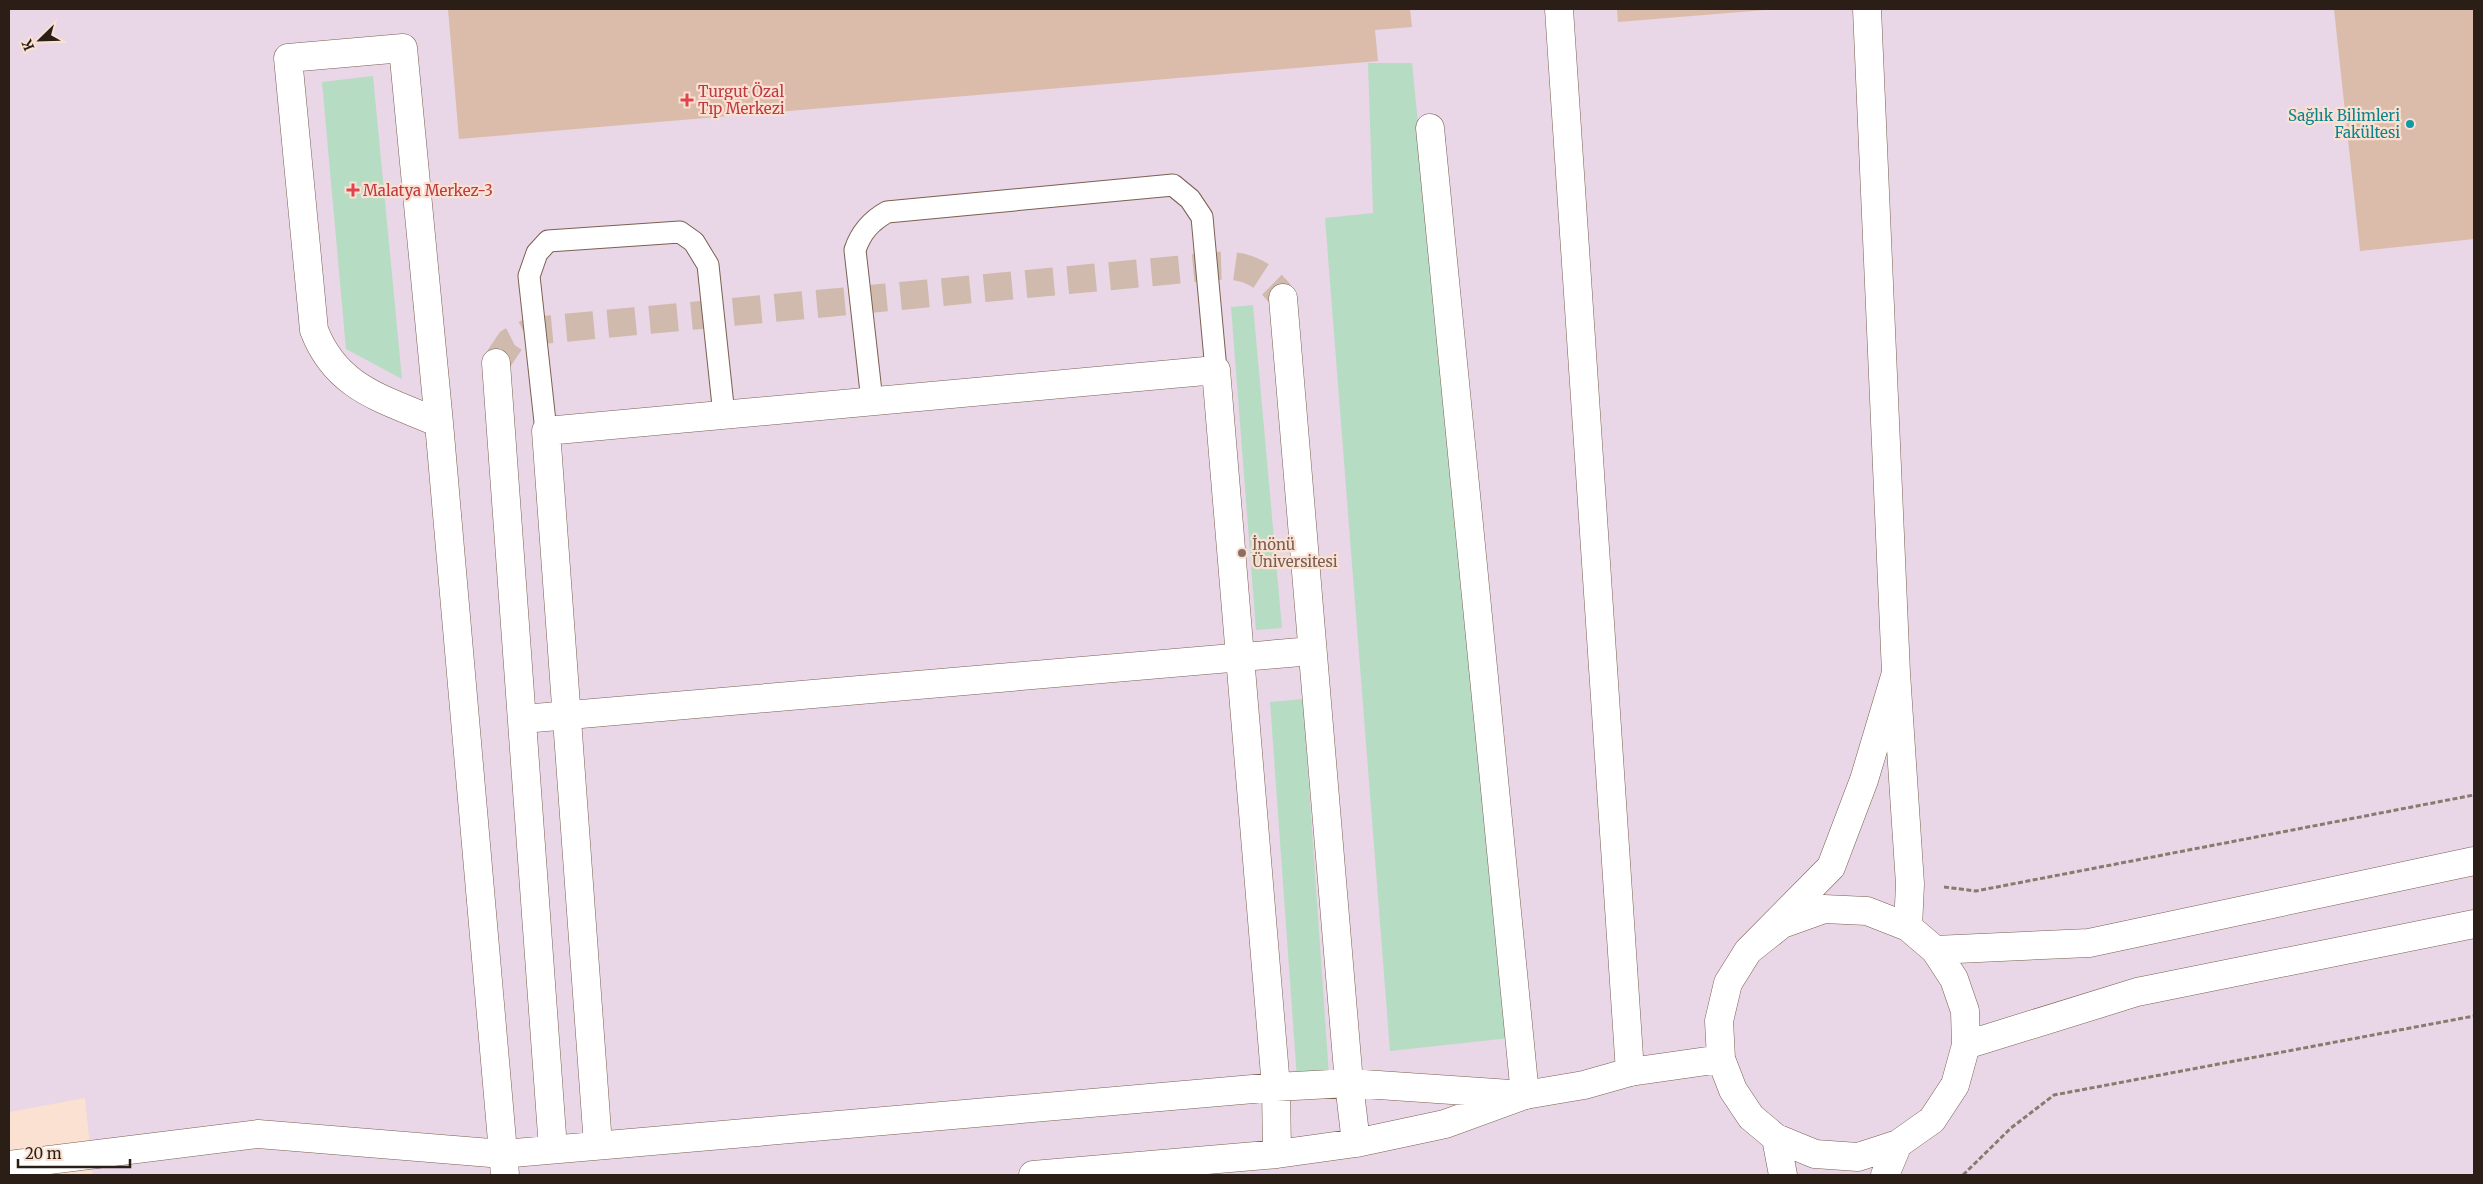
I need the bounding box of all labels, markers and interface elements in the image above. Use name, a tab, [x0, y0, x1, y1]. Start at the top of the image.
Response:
north arrow	[15, 15, 65, 65]
text: K	[17, 36, 38, 53]
place label: Turgut Özal Tıp Merkezi	[698, 81, 785, 118]
marker: Turgut Özal Tıp Merkezi	[680, 93, 694, 107]
place label: Sağlık Bilimleri Fakültesi	[2288, 106, 2400, 142]
marker: Sağlık Bilimleri Fakültesi	[2404, 118, 2416, 130]
place label: Malatya Merkez-3	[363, 181, 493, 200]
marker: Malatya Merkez-3	[347, 184, 359, 196]
place label: İnönü Üniversitesi	[1252, 535, 1338, 571]
marker: İnönü Üniversitesi	[1236, 547, 1248, 559]
scale bar	[18, 1136, 130, 1168]
text: 20 m	[25, 1144, 62, 1163]

